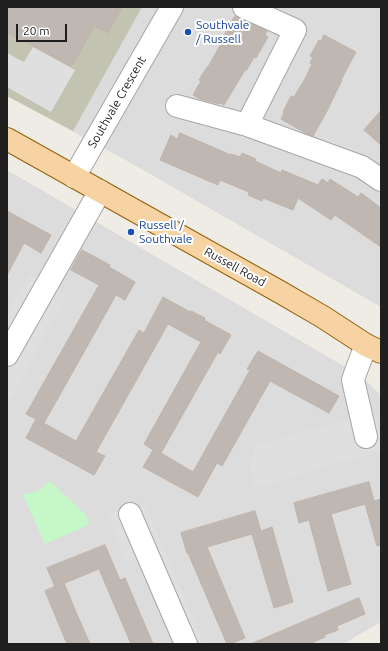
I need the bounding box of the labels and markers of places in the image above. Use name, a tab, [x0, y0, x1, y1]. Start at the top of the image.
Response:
place label: Southvale / Russell	[196, 18, 249, 46]
marker: Southvale / Russell	[183, 27, 193, 37]
place label: Russell / Southvale	[139, 218, 192, 246]
marker: Russell / Southvale	[126, 227, 136, 237]

